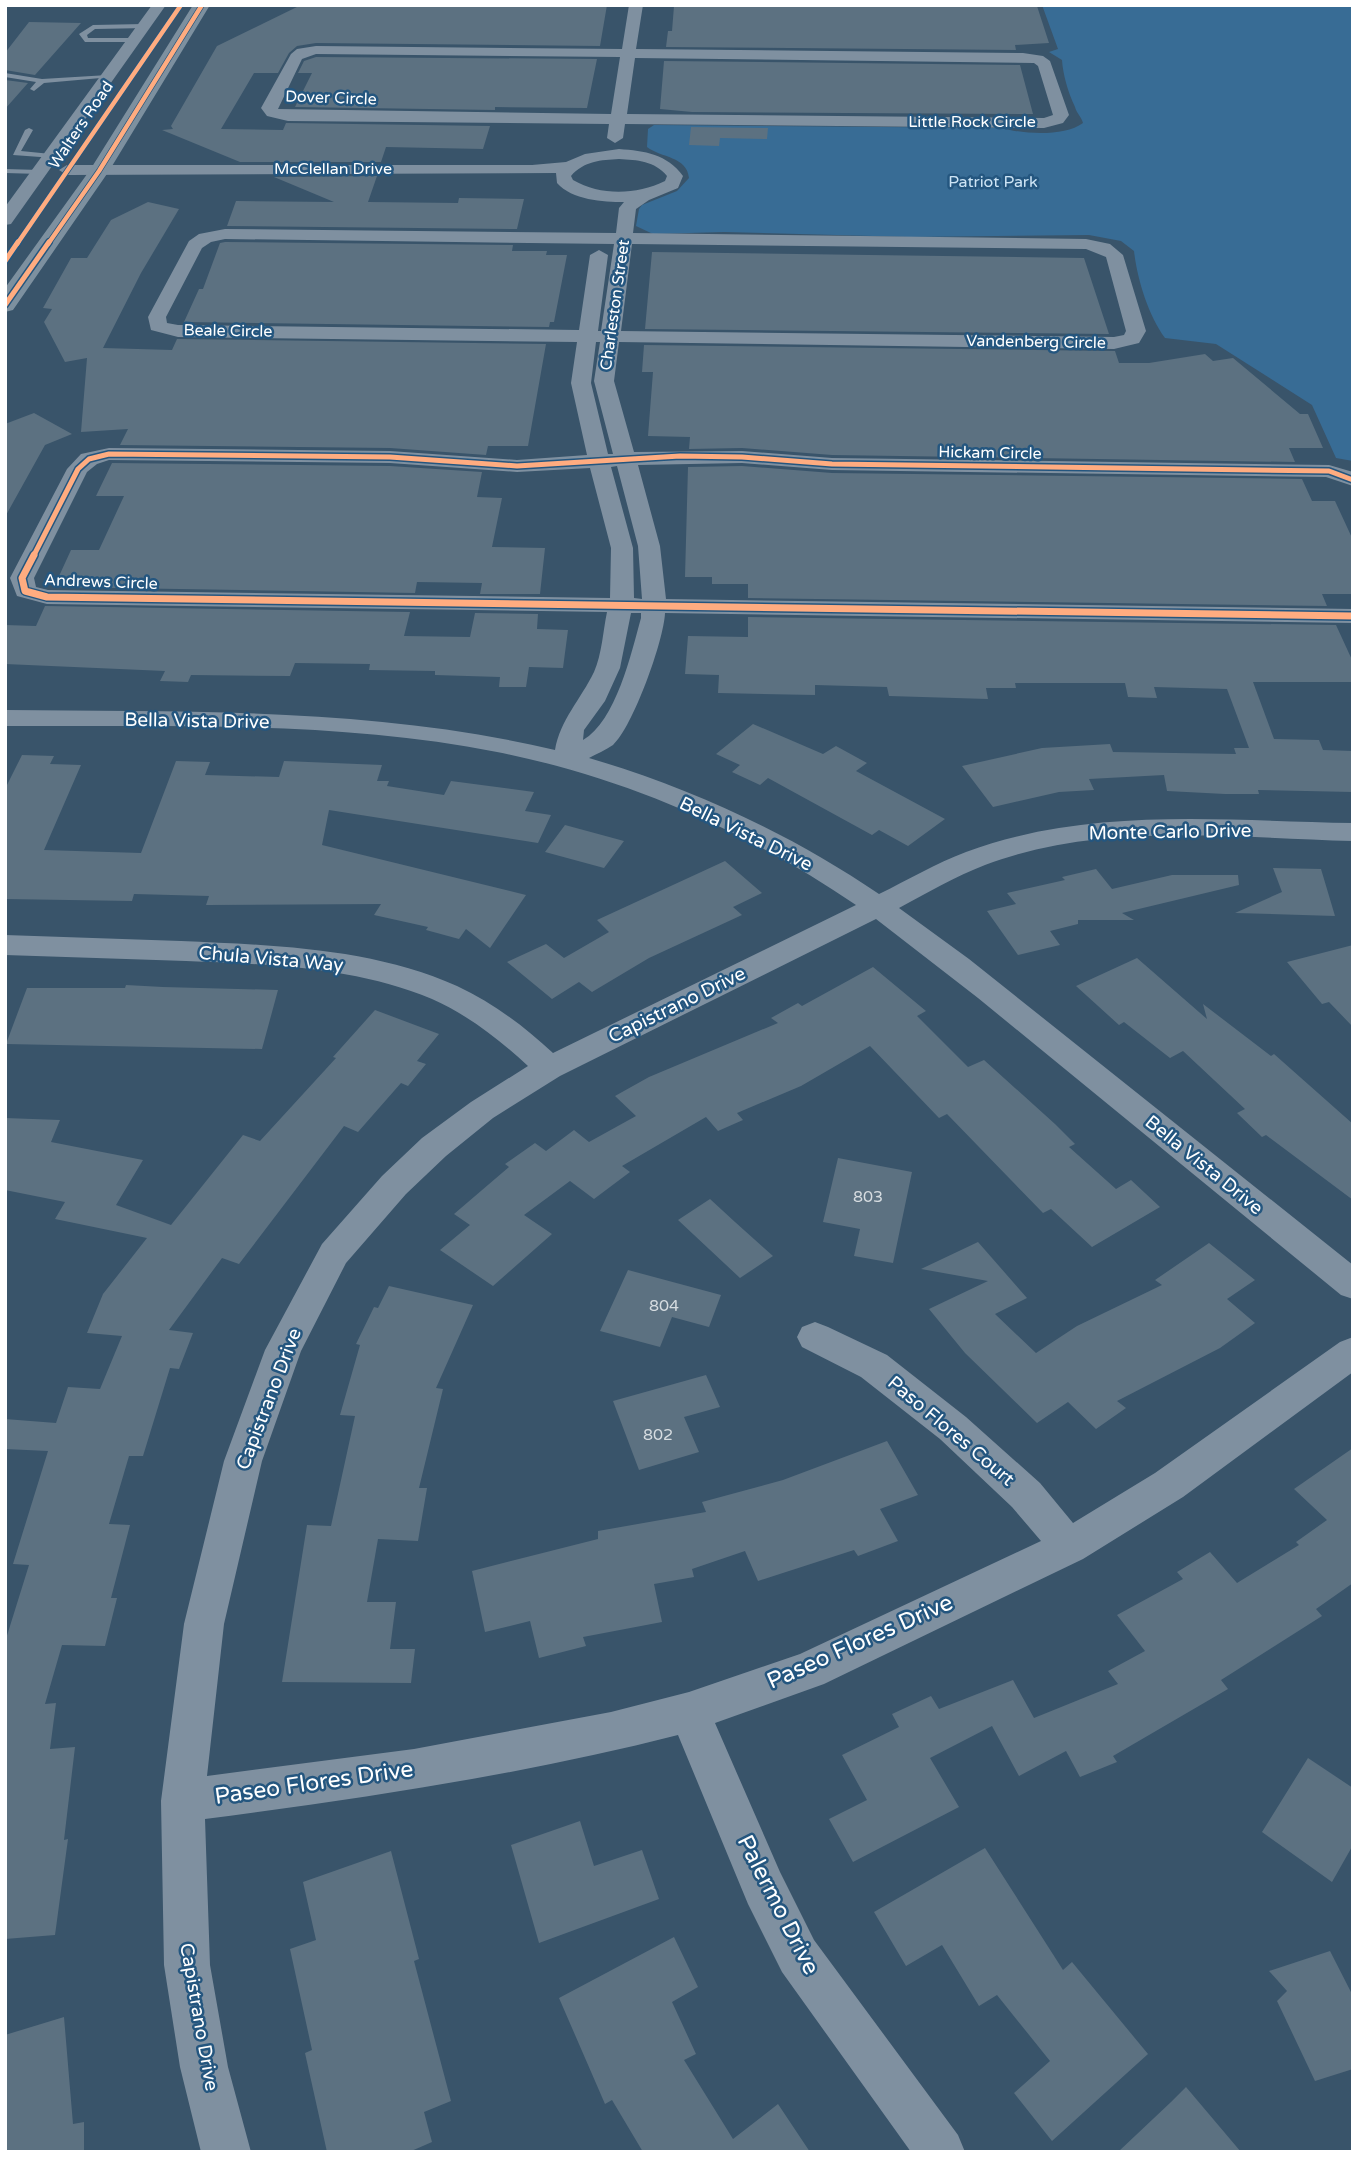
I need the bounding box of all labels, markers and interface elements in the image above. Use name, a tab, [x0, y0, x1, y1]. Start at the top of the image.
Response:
street label: Walters Road	[44, 77, 118, 173]
street label: Dover Circle	[285, 86, 377, 110]
street label: Little Rock Circle	[908, 112, 1036, 132]
street label: McClellan Drive	[274, 159, 392, 179]
park label: Patriot Park	[948, 172, 1038, 192]
street label: Charleston Street	[596, 238, 634, 372]
street label: Beale Circle	[183, 320, 273, 342]
street label: Vandenberg Circle	[966, 331, 1106, 353]
street label: Hickam Circle	[938, 442, 1042, 464]
street label: Andrews Circle	[44, 570, 158, 594]
street label: Bella Vista Drive	[124, 709, 270, 733]
street label: Bella Vista Drive	[676, 792, 816, 876]
street label: Monte Carlo Drive	[1088, 820, 1252, 844]
street label: Chula Vista Way	[198, 942, 344, 976]
street label: Capistrano Drive	[605, 962, 749, 1048]
street label: Bella Vista Drive	[1141, 1111, 1267, 1219]
house number: 803	[853, 1187, 883, 1207]
house number: 804	[649, 1296, 679, 1316]
street label: Capistrano Drive	[232, 1325, 306, 1473]
street label: Paso Flores Court	[883, 1372, 1019, 1490]
house number: 802	[643, 1425, 673, 1445]
street label: Paseo Flores Drive	[763, 1588, 957, 1696]
street label: Paseo Flores Drive	[213, 1755, 415, 1811]
street label: Palermo Drive	[731, 1830, 825, 1980]
street label: Capistrano Drive	[175, 1941, 223, 2093]

